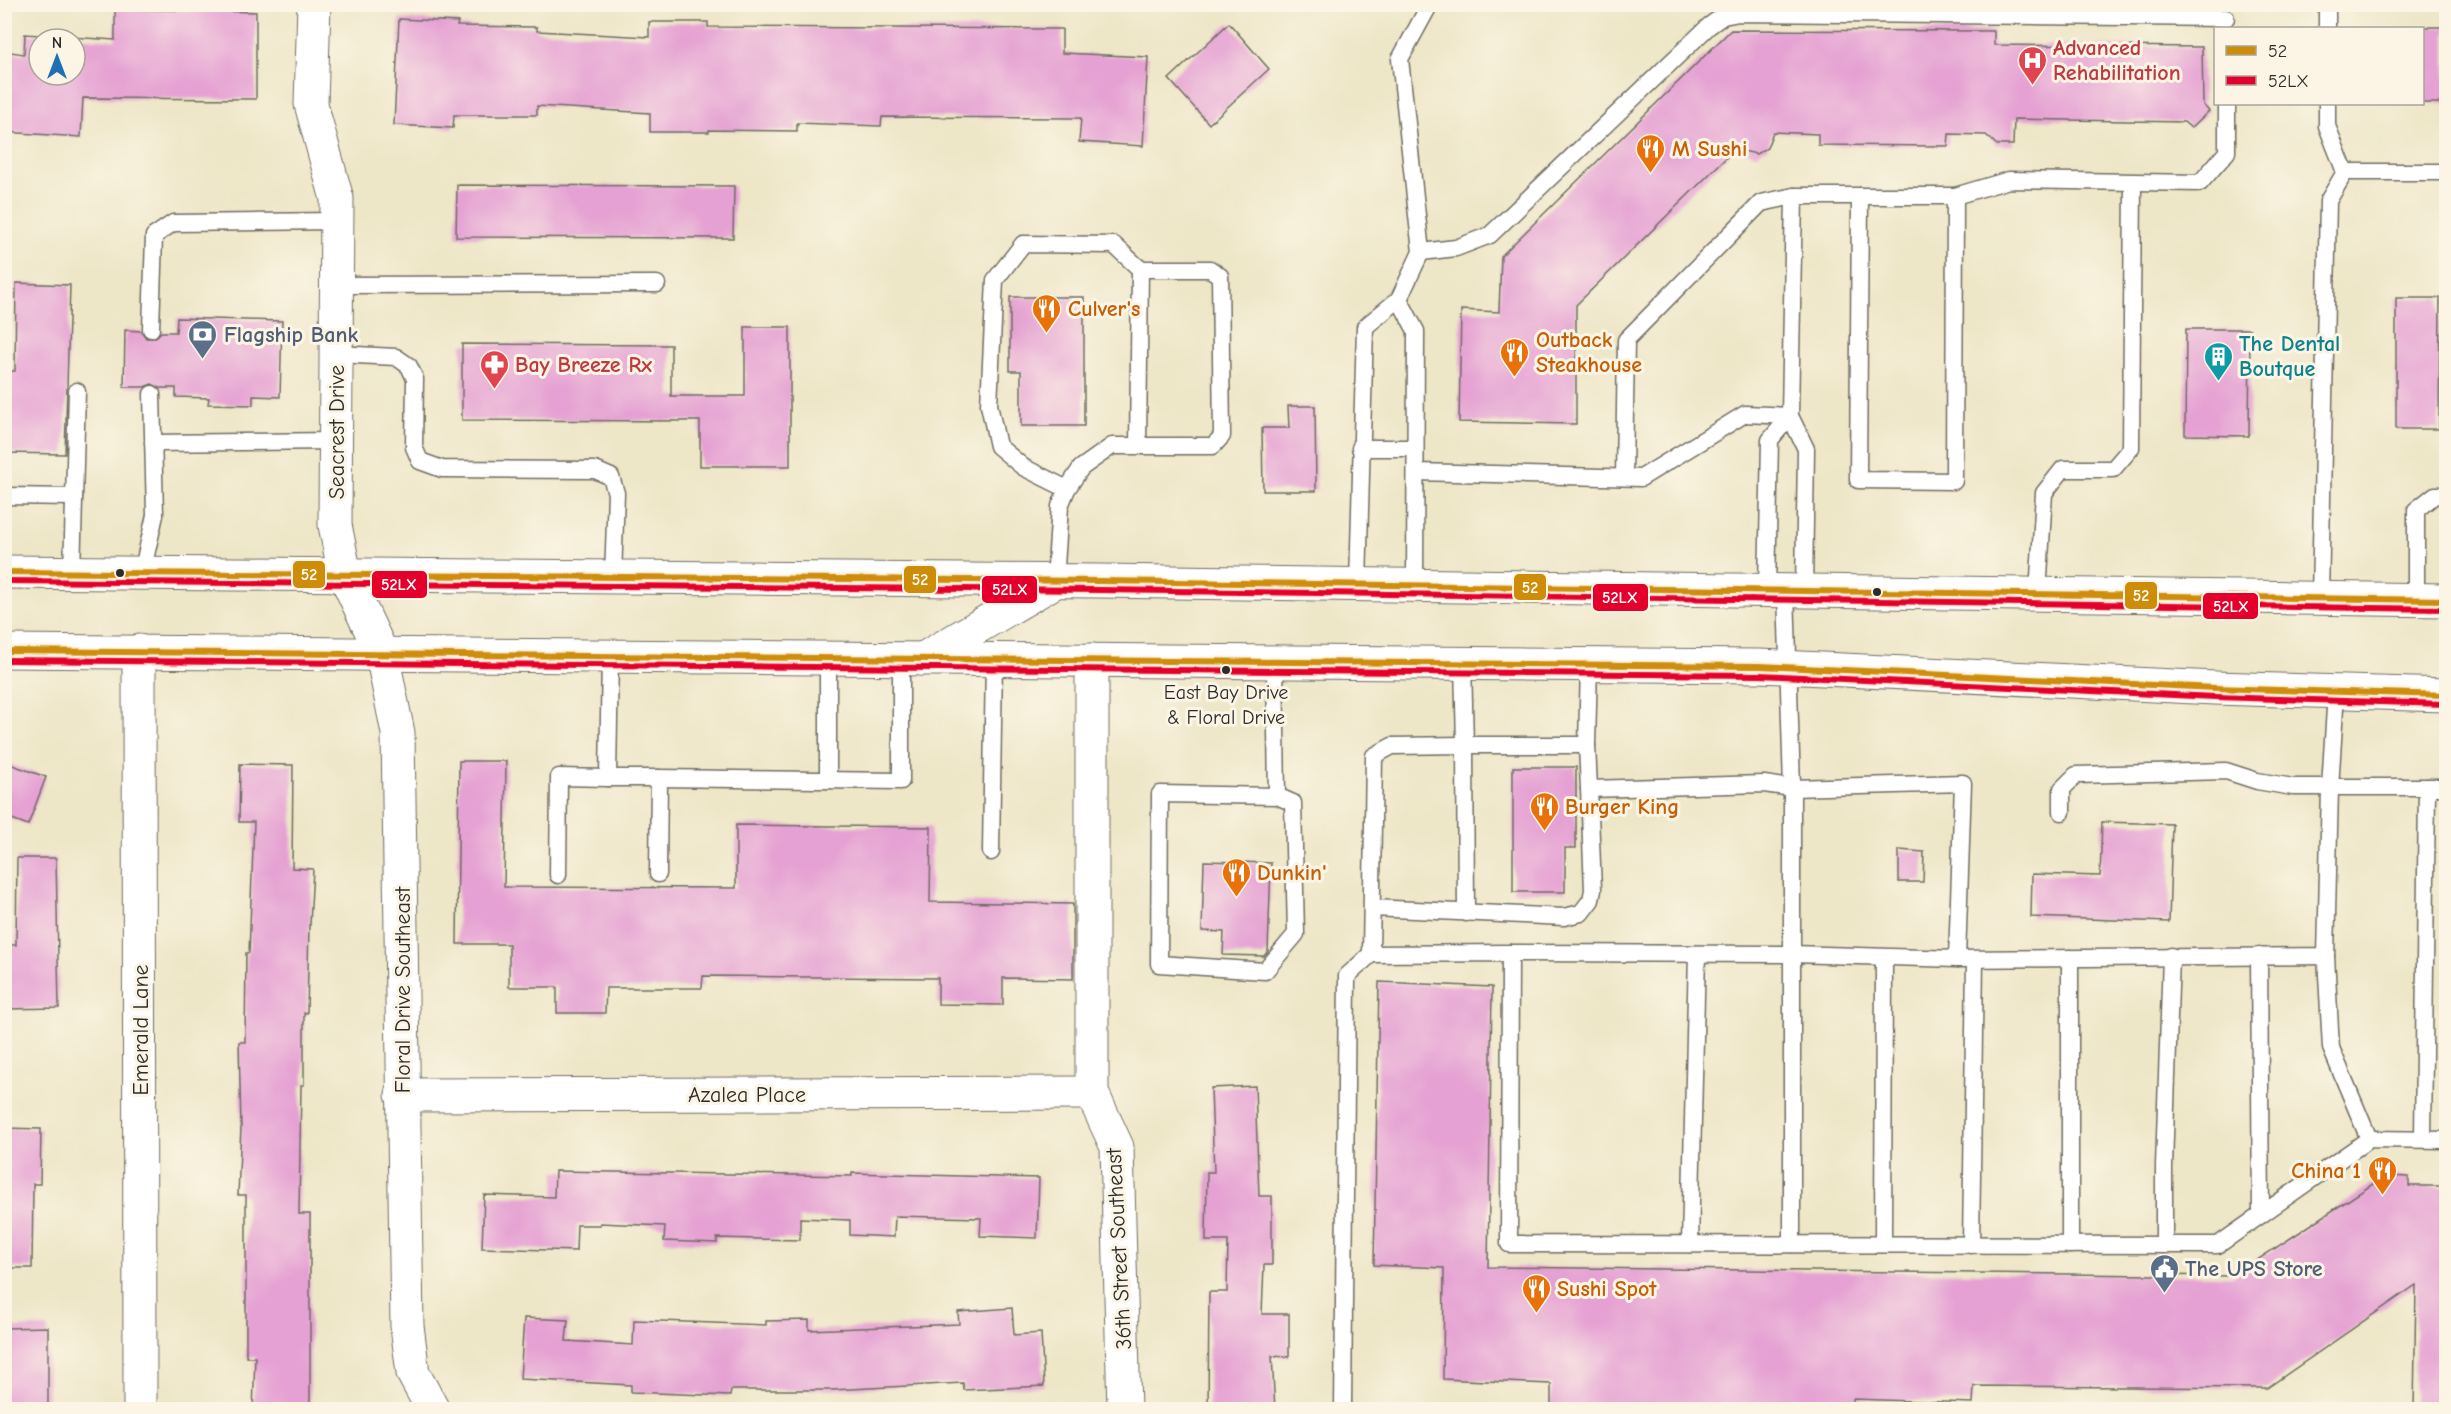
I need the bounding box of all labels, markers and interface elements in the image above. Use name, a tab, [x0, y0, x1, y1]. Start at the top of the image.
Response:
north arrow	[27, 27, 87, 87]
legend	[2214, 27, 2424, 105]
text: N	[52, 34, 62, 52]
place label: Advanced Rehabilitation	[2053, 35, 2181, 86]
text: 52	[2268, 41, 2287, 62]
hospital icon: Advanced Rehabilitation	[2016, 44, 2048, 86]
text: 52LX	[2268, 71, 2309, 92]
restaurant icon: M Sushi	[1635, 132, 1667, 174]
place label: M Sushi	[1672, 136, 1747, 162]
restaurant icon: Culver's	[1031, 292, 1063, 334]
place label: Culver's	[1068, 296, 1140, 322]
bank icon: Flagship Bank	[187, 318, 219, 360]
place label: Flagship Bank	[224, 322, 358, 348]
place label: Outback Steakhouse	[1536, 327, 1642, 378]
place label: The Dental Boutque	[2239, 331, 2340, 382]
restaurant icon: Outback Steakhouse	[1499, 336, 1531, 378]
building icon: The Dental Boutque	[2202, 340, 2234, 382]
pharmacy icon: Bay Breeze Rx	[478, 348, 510, 390]
place label: Bay Breeze Rx	[515, 352, 652, 378]
street label: Seacrest Drive	[324, 365, 350, 499]
line badge: 52	[292, 560, 326, 589]
line badge: 52	[903, 565, 937, 594]
text: 52	[301, 566, 317, 584]
unlabelled marker	[114, 567, 126, 579]
line badge: 52LX	[371, 570, 428, 599]
text: 52	[912, 571, 928, 589]
line badge: 52	[1513, 573, 1547, 601]
line badge: 52LX	[981, 575, 1038, 604]
text: 52LX	[381, 576, 417, 594]
text: 52	[1522, 579, 1538, 597]
text: 52LX	[992, 581, 1028, 599]
line badge: 52	[2124, 581, 2158, 610]
line badge: 52LX	[1592, 583, 1649, 612]
unlabelled marker	[1871, 586, 1883, 598]
text: 52	[2133, 587, 2149, 605]
text: 52LX	[1602, 589, 1638, 607]
line badge: 52LX	[2202, 592, 2259, 620]
text: 52LX	[2213, 598, 2249, 616]
marker: East Bay Drive & Floral Drive	[1220, 664, 1232, 676]
place label: East Bay Drive & Floral Drive	[1164, 681, 1288, 729]
restaurant icon: Burger King	[1528, 790, 1560, 832]
place label: Burger King	[1565, 794, 1679, 820]
restaurant icon: Dunkin'	[1220, 856, 1252, 898]
place label: Dunkin'	[1257, 860, 1327, 886]
street label: Floral Drive Southeast	[390, 886, 416, 1093]
street label: Emerald Lane	[128, 964, 154, 1096]
street label: Azalea Place	[688, 1082, 806, 1108]
street label: 36th Street Southeast	[1101, 1147, 1137, 1350]
restaurant icon: China 1	[2366, 1154, 2398, 1196]
place label: China 1	[2291, 1158, 2361, 1184]
public building icon: The UPS Store	[2148, 1252, 2180, 1294]
place label: The UPS Store	[2185, 1256, 2323, 1282]
restaurant icon: Sushi Spot	[1520, 1272, 1552, 1314]
place label: Sushi Spot	[1557, 1276, 1657, 1302]

